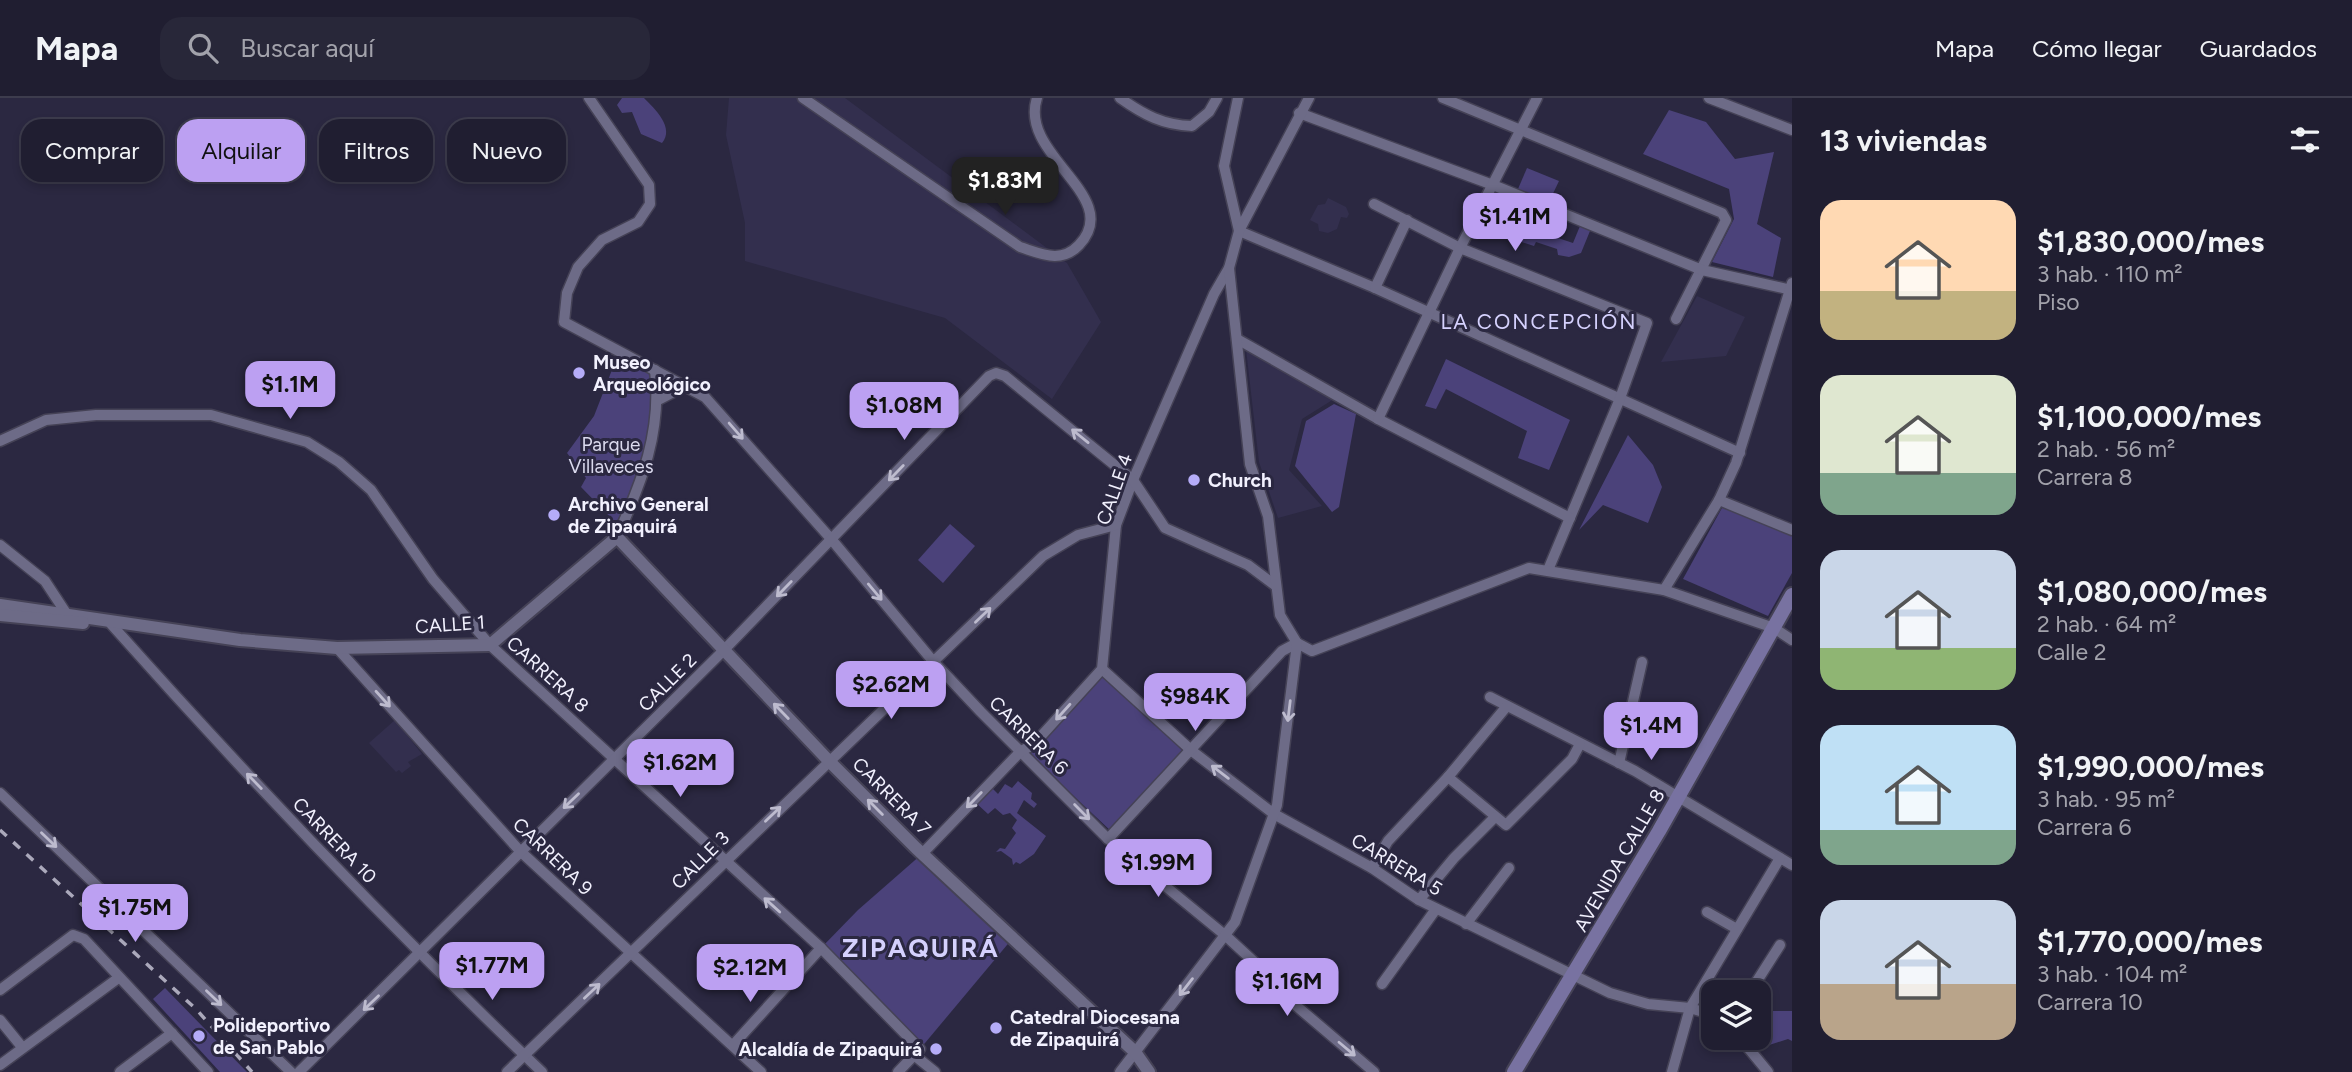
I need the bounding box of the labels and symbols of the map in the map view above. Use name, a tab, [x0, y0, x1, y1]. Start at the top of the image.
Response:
pin: $1.83M	[948, 158, 1062, 217]
pin: $1.41M	[1458, 194, 1572, 253]
district label: LA CONCEPCIÓN	[1440, 309, 1638, 334]
place label: Museo Arqueológico	[593, 351, 711, 396]
pin: $1.1M	[241, 362, 339, 421]
marker: Museo Arqueológico	[571, 365, 587, 381]
pin: $1.08M	[847, 382, 961, 442]
one-way arrow	[728, 421, 744, 439]
one-way arrow	[1071, 429, 1089, 444]
park label: Parque Villaveces	[568, 433, 654, 478]
street label: CALLE 4	[1092, 450, 1137, 528]
one-way arrow	[887, 464, 904, 481]
place label: Church	[1208, 469, 1272, 492]
marker: Church	[1186, 472, 1202, 488]
place label: Archivo General de Zipaquirá	[568, 493, 709, 538]
marker: Archivo General de Zipaquirá	[546, 507, 562, 523]
one-way arrow	[776, 580, 793, 597]
one-way arrow	[868, 583, 883, 601]
one-way arrow	[974, 607, 991, 624]
street label: CALLE 1	[414, 611, 486, 638]
street label: CARRERA 8	[502, 631, 594, 717]
street label: CALLE 2	[633, 648, 701, 716]
pin: $2.62M	[834, 662, 948, 721]
pin: $984K	[1146, 674, 1244, 733]
one-way arrow	[375, 689, 391, 707]
street label: CARRERA 6	[985, 691, 1073, 780]
one-way arrow	[1282, 699, 1295, 722]
pin: $1.4M	[1602, 702, 1700, 762]
one-way arrow	[773, 703, 790, 720]
one-way arrow	[1055, 703, 1071, 721]
pin: $1.62M	[623, 740, 737, 799]
street label: CARRERA 7	[848, 752, 936, 840]
one-way arrow	[1211, 765, 1230, 780]
one-way arrow	[246, 773, 263, 790]
street label: AVENIDA CALLE 8	[1569, 785, 1670, 936]
one-way arrow	[965, 791, 982, 808]
street label: CARRERA 10	[288, 792, 382, 888]
one-way arrow	[563, 792, 580, 809]
one-way arrow	[867, 799, 884, 816]
one-way arrow	[1073, 804, 1090, 821]
one-way arrow	[764, 806, 781, 823]
street label: CARRERA 9	[508, 813, 597, 900]
street label: CALLE 3	[667, 827, 734, 894]
street label: CARRERA 5	[1347, 828, 1446, 901]
one-way arrow	[40, 832, 57, 849]
pin: $1.99M	[1101, 840, 1215, 899]
pin: $1.75M	[78, 884, 192, 944]
one-way arrow	[763, 897, 781, 913]
district label: ZIPAQUIRÁ	[842, 932, 1000, 964]
pin: $1.77M	[435, 942, 549, 1002]
pin: $2.12M	[693, 944, 807, 1004]
pin: $1.16M	[1230, 958, 1344, 1018]
one-way arrow	[1178, 978, 1193, 996]
one-way arrow	[583, 983, 600, 1000]
one-way arrow	[205, 989, 222, 1006]
one-way arrow	[362, 994, 379, 1011]
place label: Catedral Diocesana de Zipaquirá	[1010, 1006, 1180, 1051]
place label: Polideportivo de San Pablo	[213, 1014, 330, 1059]
marker: Catedral Diocesana de Zipaquirá	[988, 1020, 1004, 1036]
marker: Polideportivo de San Pablo	[191, 1028, 207, 1044]
place label: Alcaldía de Zipaquirá	[739, 1038, 922, 1061]
marker: Alcaldía de Zipaquirá	[928, 1041, 944, 1057]
one-way arrow	[1338, 1041, 1356, 1057]

